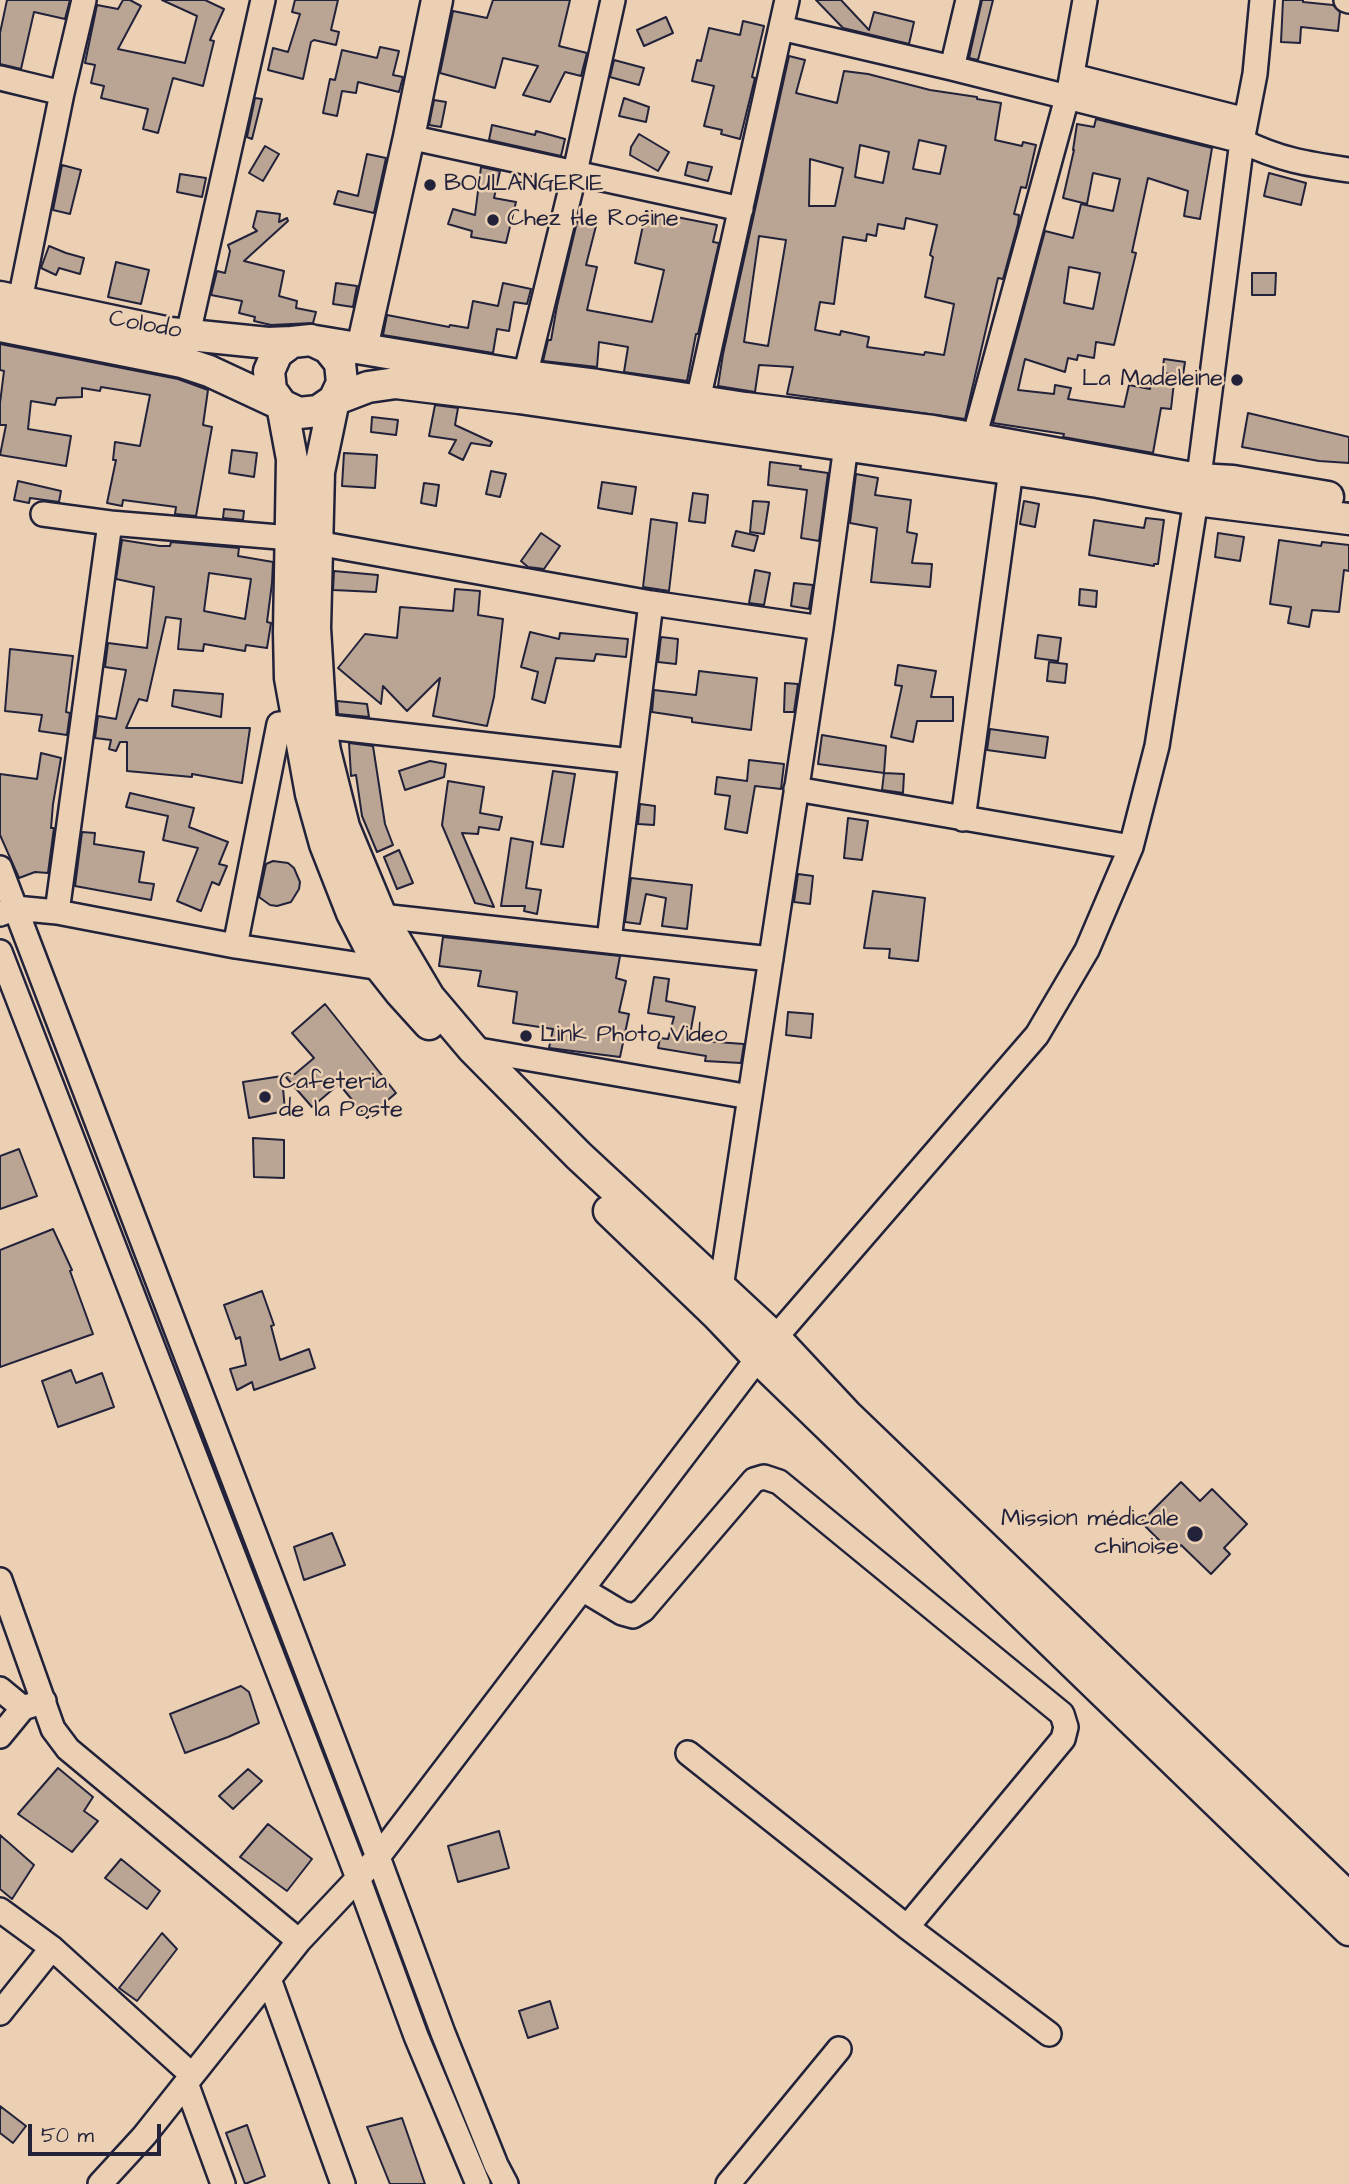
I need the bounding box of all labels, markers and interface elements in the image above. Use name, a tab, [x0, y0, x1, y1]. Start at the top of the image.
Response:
place label: BOULANGERIE	[444, 171, 603, 199]
marker: BOULANGERIE	[422, 177, 438, 193]
place label: Chez He Rosine	[507, 206, 679, 234]
marker: Chez He Rosine	[485, 212, 501, 228]
street label: Colodo	[106, 305, 184, 347]
place label: La Madeleine	[1082, 366, 1223, 394]
marker: La Madeleine	[1229, 372, 1245, 388]
place label: Link Photo Video	[540, 1022, 728, 1050]
marker: Link Photo Video	[518, 1028, 534, 1044]
place label: Cafeteria de la Poste	[279, 1069, 403, 1125]
marker: Cafeteria de la Poste	[257, 1089, 273, 1105]
place label: Mission médicale chinoise	[1001, 1506, 1179, 1562]
marker: Mission médicale chinoise	[1185, 1524, 1205, 1544]
scale bar	[32, 2110, 164, 2154]
text: 50 m	[41, 2121, 94, 2150]

